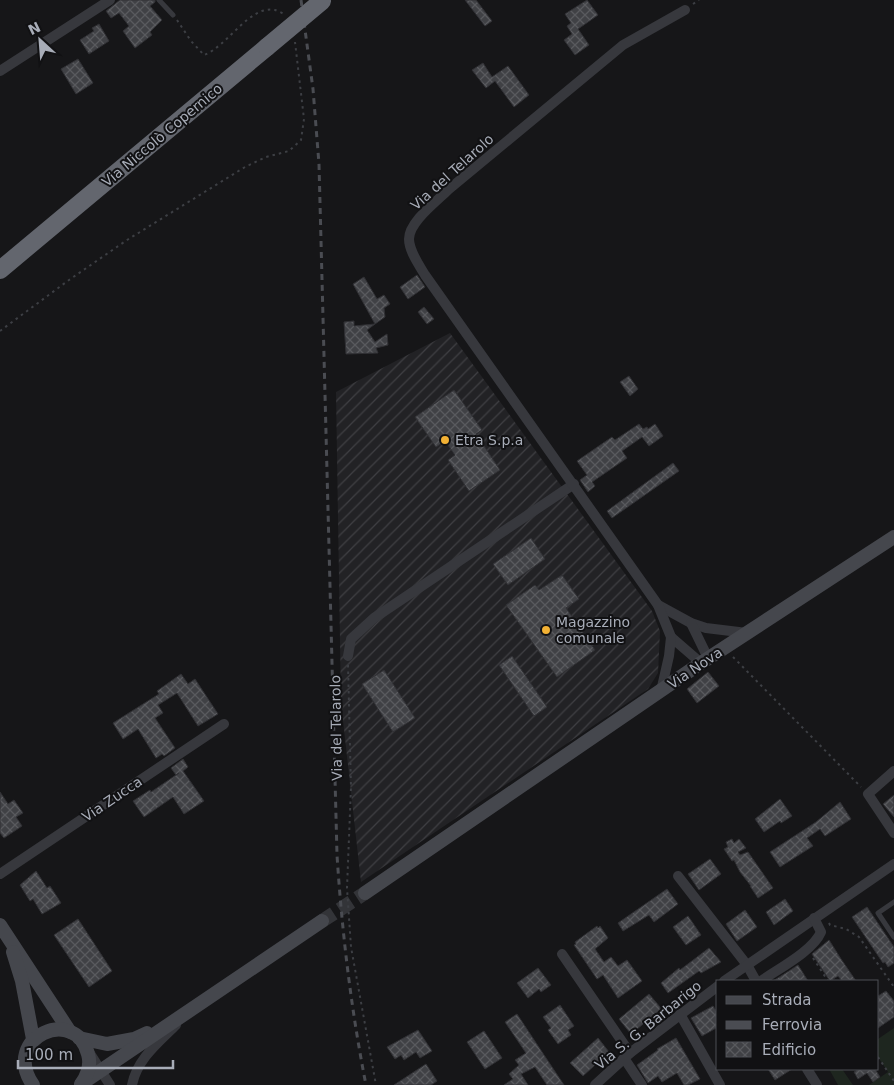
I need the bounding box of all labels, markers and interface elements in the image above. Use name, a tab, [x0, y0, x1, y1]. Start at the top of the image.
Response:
north arrow	[15, 15, 65, 65]
text: N	[26, 19, 43, 38]
street label: Via Niccolò Copernico	[99, 80, 225, 190]
street label: Via del Telarolo	[407, 131, 497, 213]
place label: Etra S.p.a	[455, 432, 523, 448]
marker: Etra S.p.a	[439, 434, 451, 446]
place label: Magazzino comunale	[556, 614, 630, 646]
marker: Magazzino comunale	[540, 624, 552, 636]
street label: Via Nova	[665, 644, 725, 692]
street label: Via del Telarolo	[327, 675, 345, 781]
street label: Via Zucca	[79, 773, 145, 825]
street label: Via S. G. Barbarigo	[592, 977, 704, 1073]
legend	[716, 980, 879, 1070]
text: Strada	[762, 991, 811, 1009]
text: Ferrovia	[762, 1016, 822, 1034]
scale bar	[18, 1038, 172, 1070]
text: Edificio	[762, 1041, 816, 1059]
text: 100 m	[25, 1046, 73, 1064]

